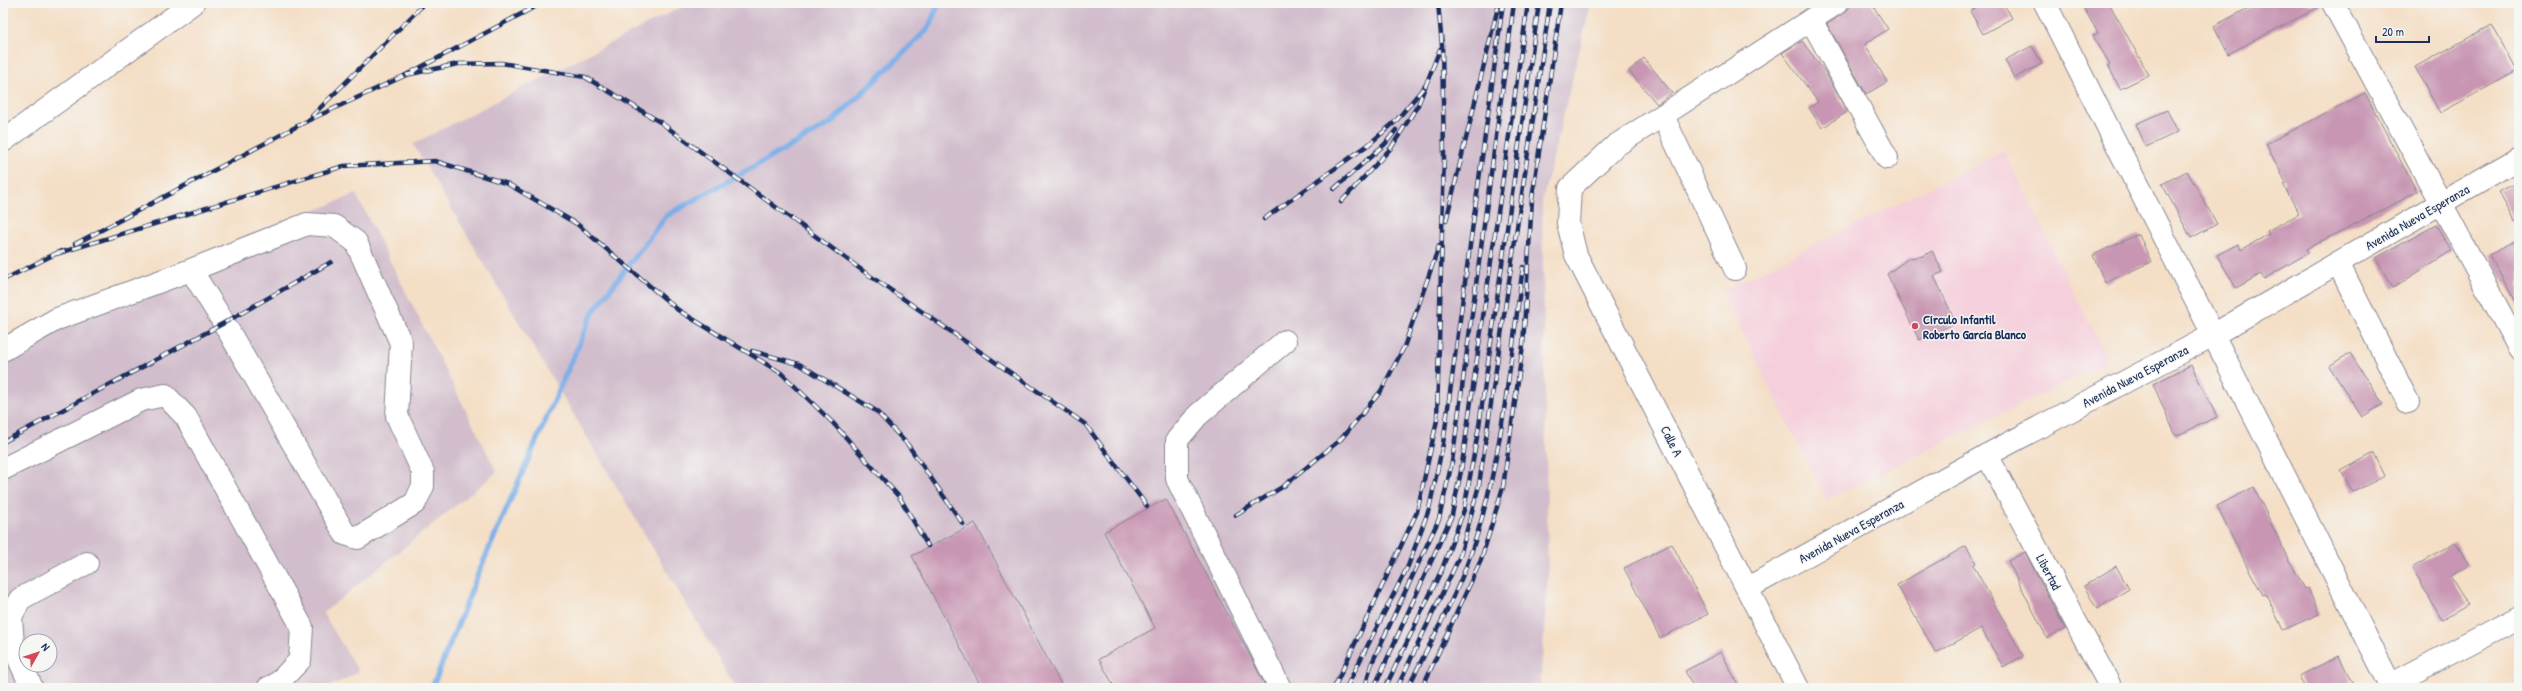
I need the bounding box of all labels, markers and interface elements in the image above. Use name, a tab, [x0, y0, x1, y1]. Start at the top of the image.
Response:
scale bar	[2376, 18, 2429, 44]
text: 20 m	[2382, 23, 2404, 40]
street label: Avenida Nueva Esperanza	[2362, 180, 2472, 254]
place label: Círculo Infantil Roberto García Blanco	[1923, 310, 2027, 343]
marker: Círculo Infantil Roberto García Blanco	[1910, 321, 1920, 331]
street label: Avenida Nueva Esperanza	[2079, 341, 2191, 411]
street label: Calle A	[1657, 423, 1688, 460]
street label: Avenida Nueva Esperanza	[1795, 495, 1907, 567]
street label: Libertad	[2032, 551, 2066, 593]
north arrow	[18, 633, 58, 673]
text: N	[38, 640, 53, 653]

